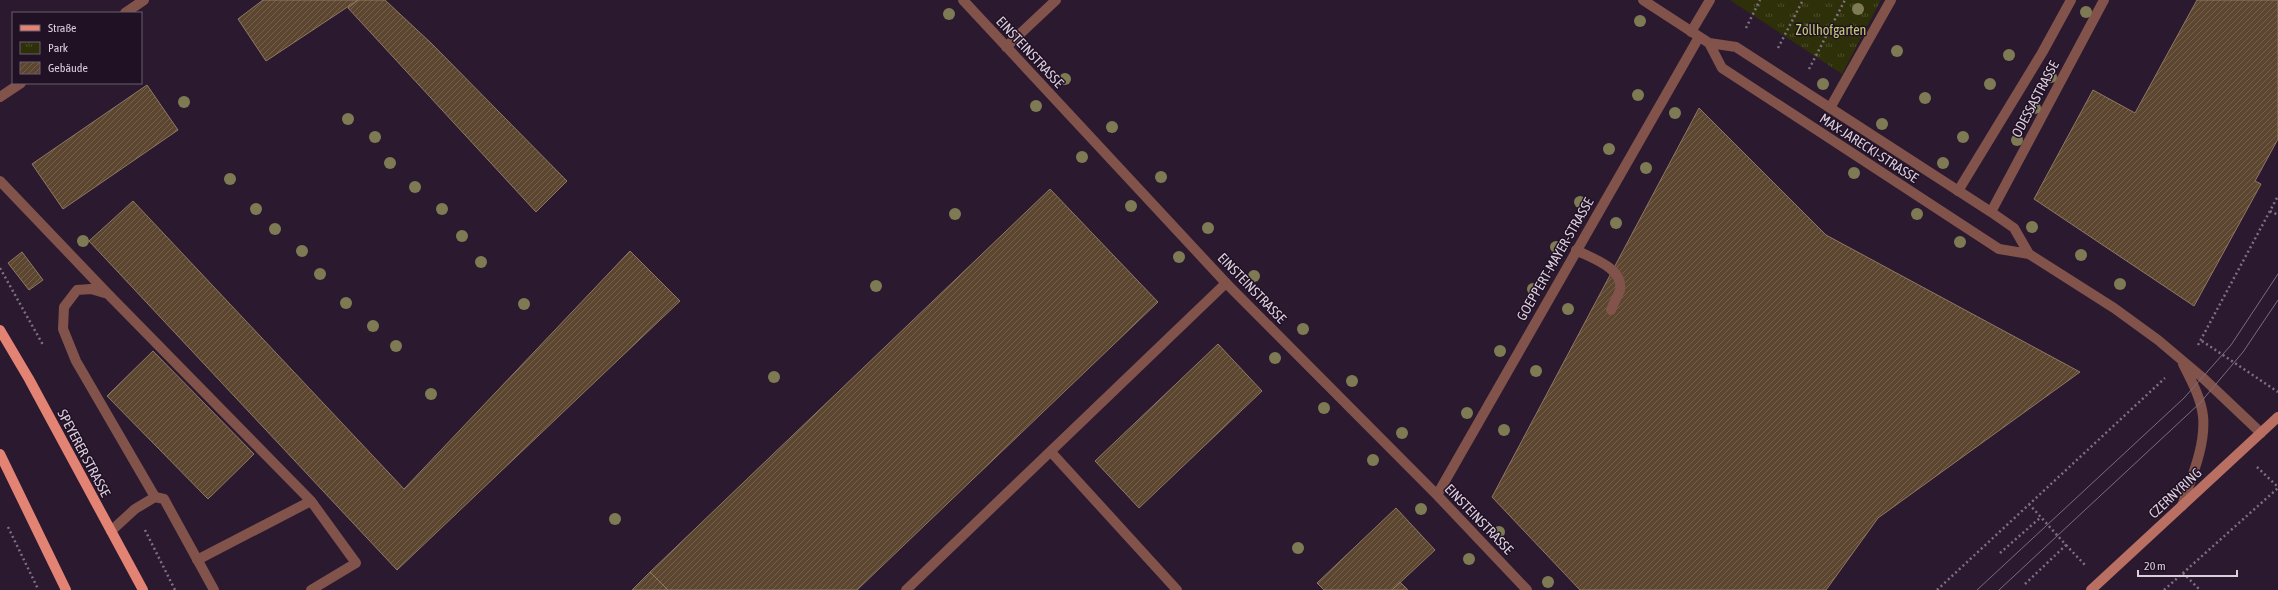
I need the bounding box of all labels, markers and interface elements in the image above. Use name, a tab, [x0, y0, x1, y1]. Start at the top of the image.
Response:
legend	[12, 12, 142, 84]
street label: EINSTEINSTRASSE	[993, 13, 1067, 91]
text: Straße	[48, 21, 76, 35]
park label: Zollhofgarten	[1796, 22, 1866, 38]
text: Park	[48, 41, 69, 55]
street label: ODESSASTRASSE	[2008, 58, 2062, 140]
text: Gebäude	[48, 61, 88, 75]
street label: MAX-JARECKI-STRASSE	[1817, 110, 1921, 186]
street label: GOEPPERT-MAYER-STRASSE	[1513, 195, 1597, 323]
street label: EINSTEINSTRASSE	[1215, 250, 1289, 326]
street label: SPEYERER STRASSE	[54, 407, 114, 499]
street label: CZERNYRING	[2145, 465, 2205, 521]
street label: EINSTEINSTRASSE	[1442, 481, 1516, 557]
scale bar	[2138, 552, 2237, 578]
text: 20 m	[2144, 559, 2166, 573]

